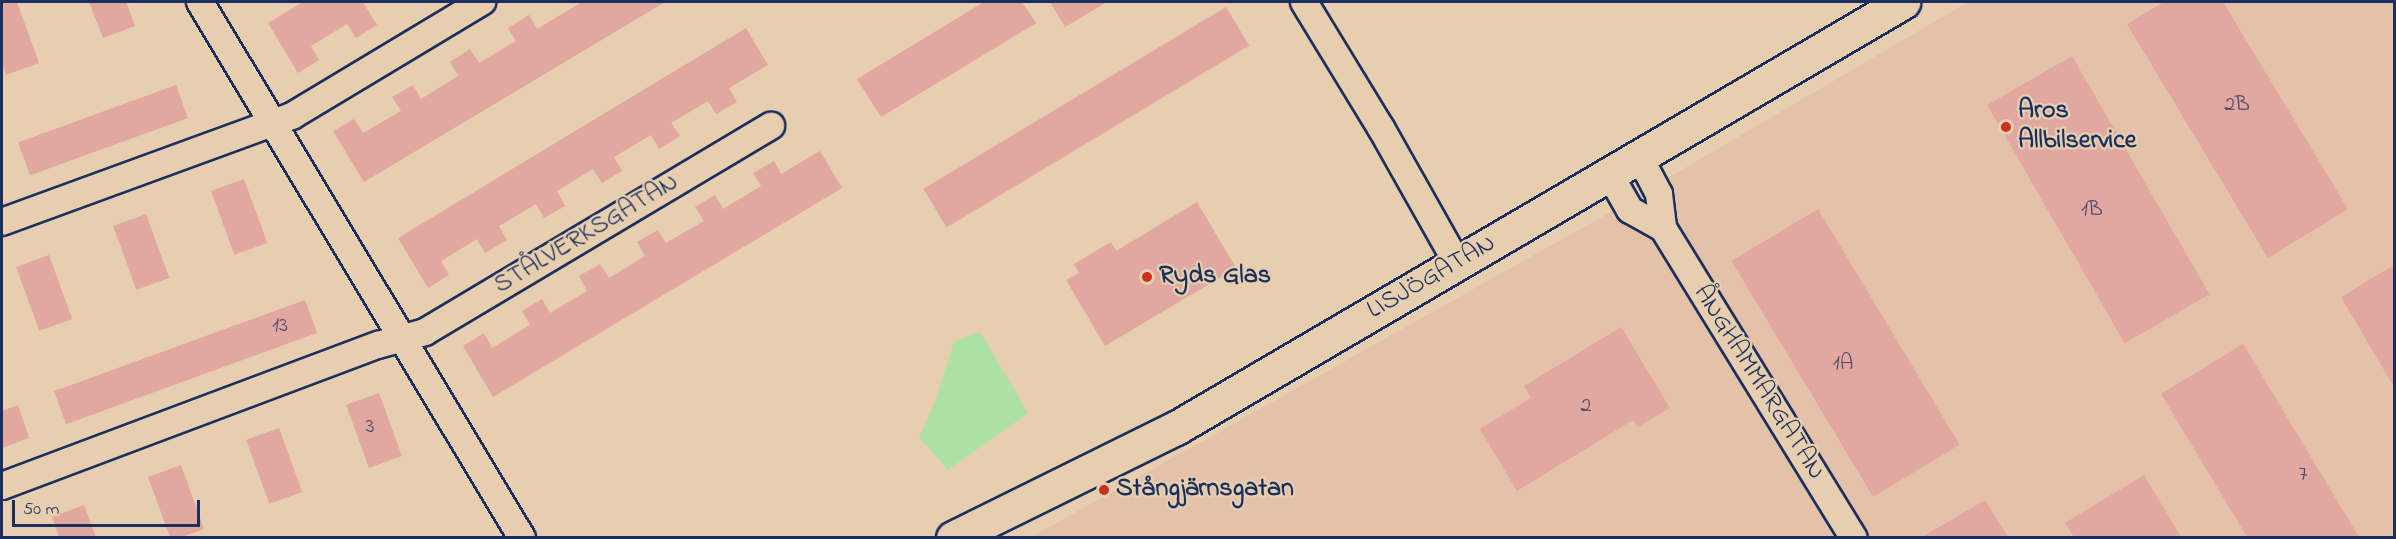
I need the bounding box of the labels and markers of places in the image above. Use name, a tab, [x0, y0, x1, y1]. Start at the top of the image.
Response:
place label: Aros Allbilservice	[2018, 96, 2136, 158]
marker: Aros Allbilservice	[1999, 120, 2013, 134]
place label: Ryds Glas	[1159, 261, 1271, 293]
marker: Ryds Glas	[1140, 270, 1154, 284]
place label: Stångjärnsgatan	[1116, 474, 1294, 506]
marker: Stångjärnsgatan	[1097, 483, 1111, 497]

